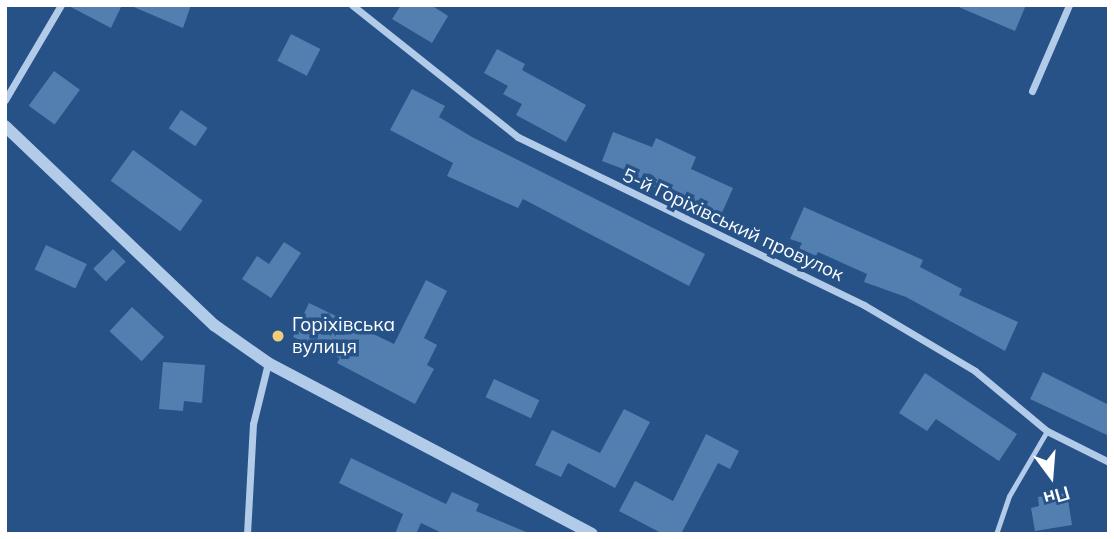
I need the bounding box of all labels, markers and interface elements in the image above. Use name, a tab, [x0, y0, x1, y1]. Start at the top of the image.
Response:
street label: 5-й Горіхівський провулок	[619, 164, 847, 286]
place label: Горіхівська вулиця	[292, 314, 395, 358]
marker: Горіхівська вулиця	[270, 328, 286, 344]
north arrow	[1016, 441, 1086, 511]
text: Пн	[1041, 481, 1073, 511]

